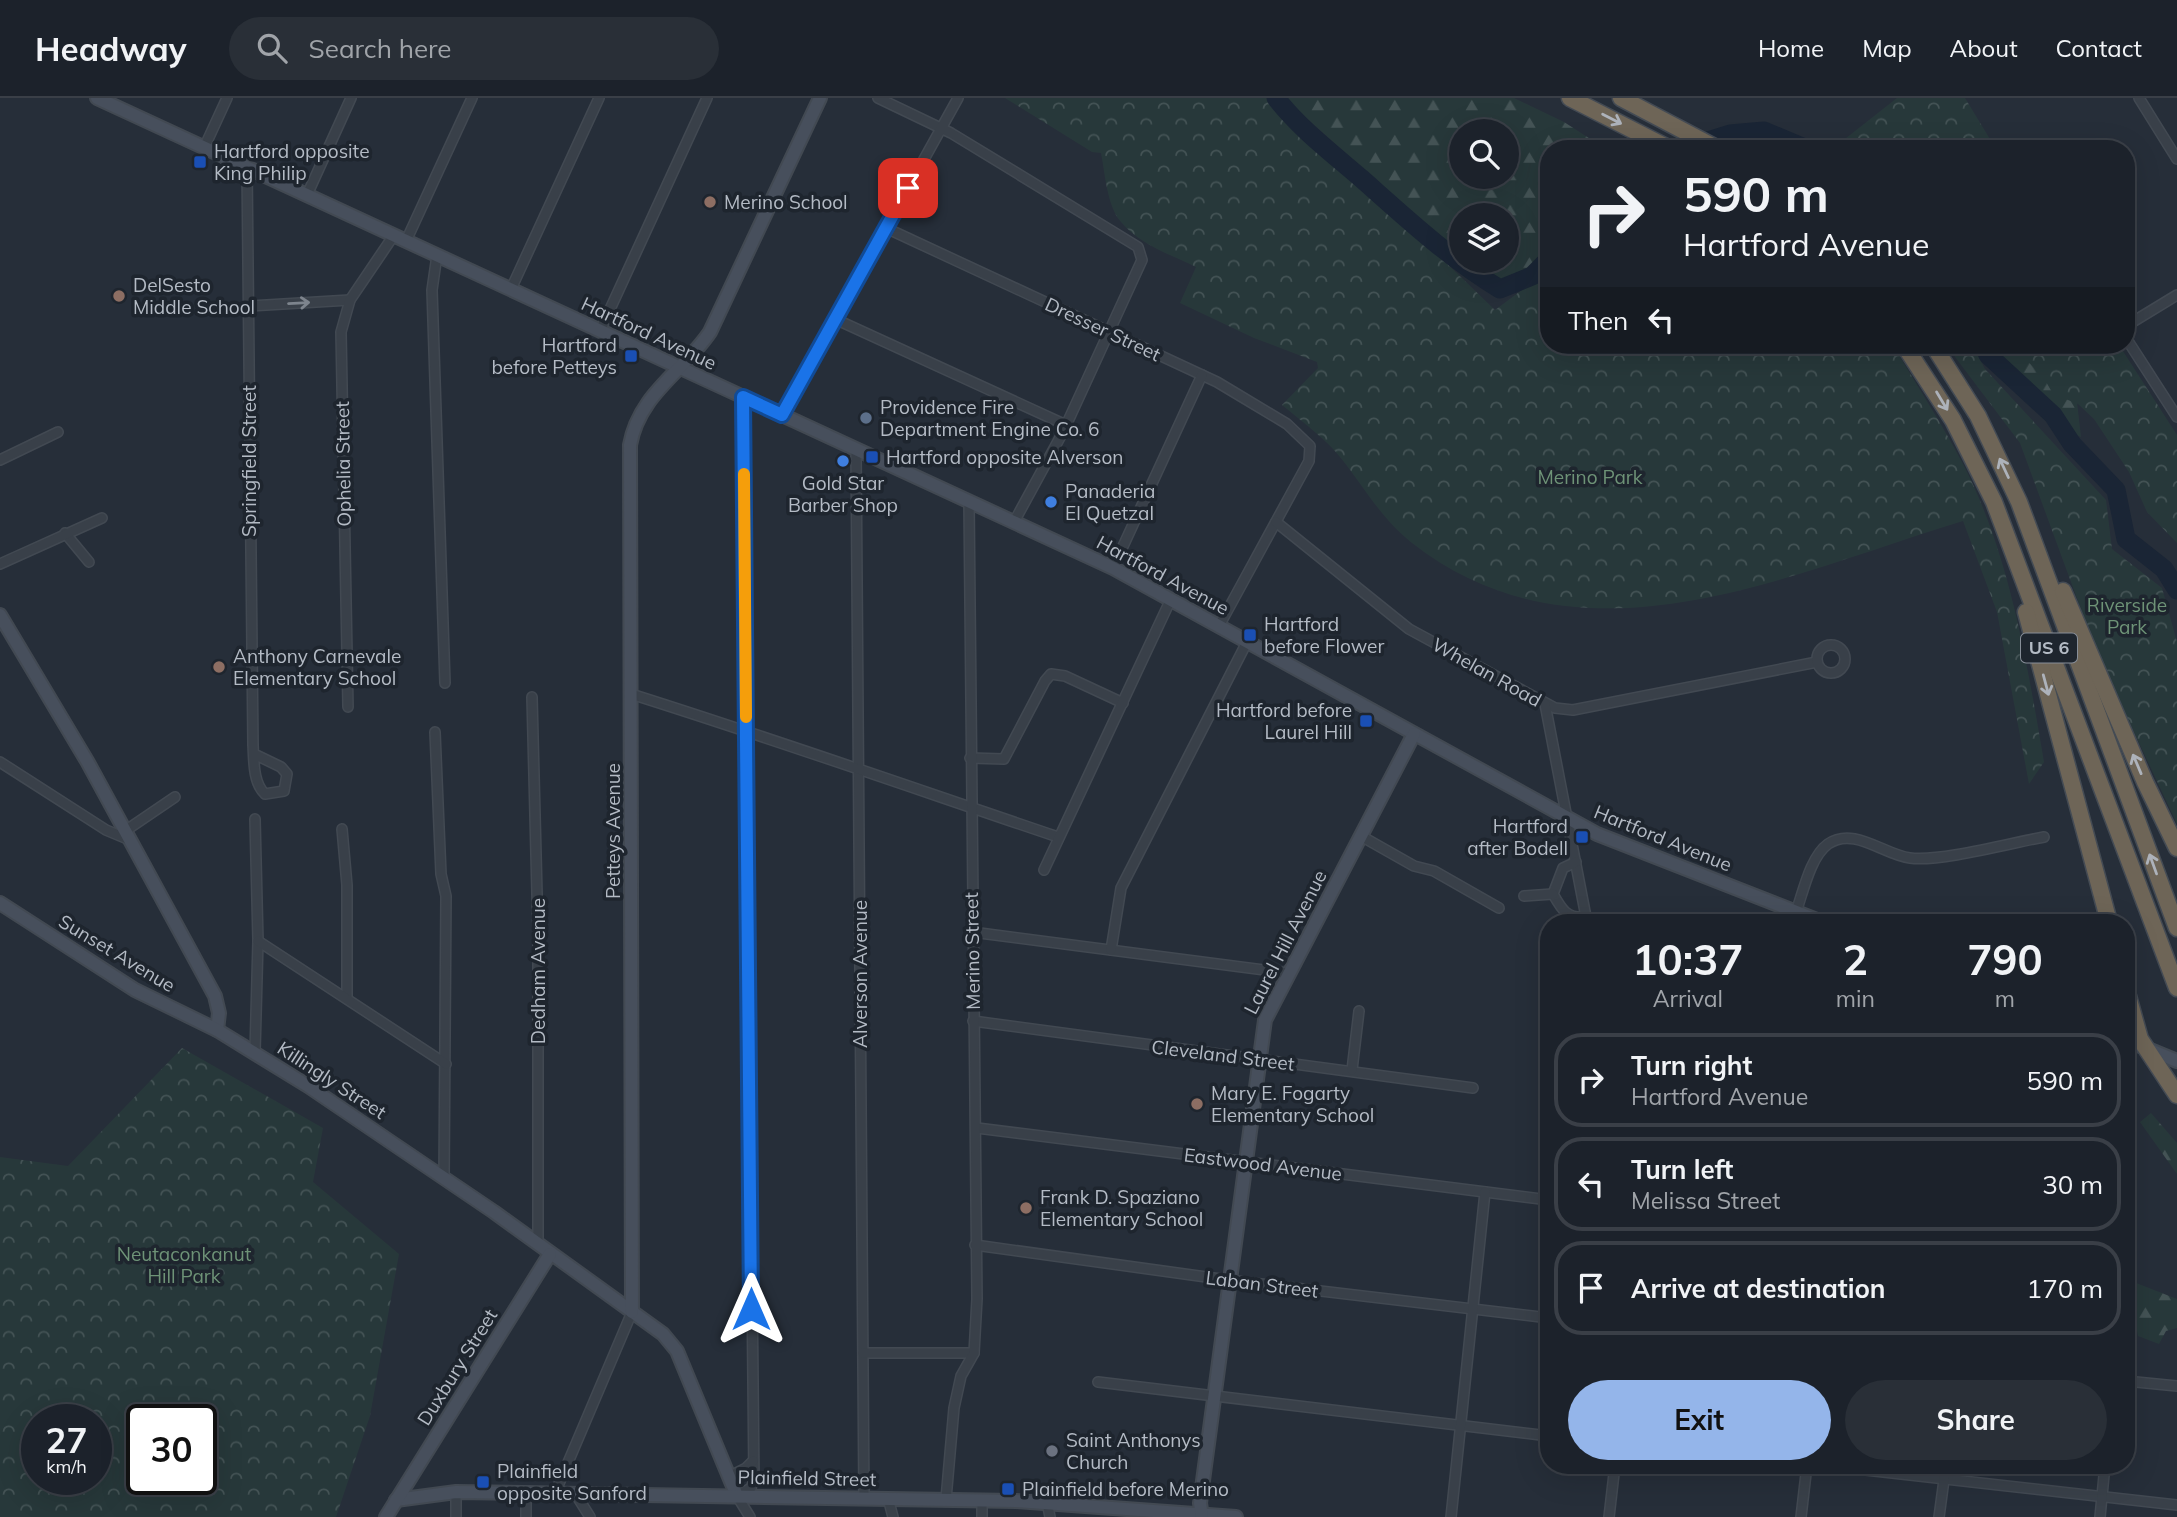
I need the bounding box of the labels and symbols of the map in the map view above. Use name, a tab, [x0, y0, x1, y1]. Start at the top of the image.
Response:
one-way arrow	[1601, 113, 1622, 127]
place label: Hartford opposite King Philip	[214, 139, 370, 185]
marker: Hartford opposite King Philip	[192, 154, 208, 170]
pin	[878, 158, 938, 218]
place label: Merino School	[724, 190, 848, 214]
marker: Merino School	[702, 194, 718, 210]
place label: DelSesto Middle School	[133, 273, 255, 319]
marker: DelSesto Middle School	[111, 288, 127, 304]
street label: Hartford Avenue	[578, 291, 720, 375]
street label: Dresser Street	[1041, 292, 1165, 366]
one-way arrow	[287, 296, 310, 309]
place label: Hartford before Petteys	[491, 333, 617, 379]
marker: Hartford before Petteys	[623, 348, 639, 364]
street label: Springfield Street	[237, 385, 261, 537]
one-way arrow	[1936, 391, 1950, 411]
place label: Providence Fire Department Engine Co. 6	[880, 395, 1099, 441]
street label: Ophelia Street	[330, 401, 356, 527]
marker: Providence Fire Department Engine Co. 6	[858, 410, 874, 426]
place label: Hartford opposite Alverson	[886, 445, 1123, 469]
marker: Hartford opposite Alverson	[864, 449, 880, 465]
marker: Gold Star Barber Shop	[835, 453, 851, 469]
one-way arrow	[1997, 458, 2010, 479]
park label: Merino Park	[1538, 465, 1643, 489]
place label: Gold Star Barber Shop	[788, 471, 898, 517]
place label: Panaderia El Quetzal	[1065, 479, 1155, 525]
marker: Panaderia El Quetzal	[1043, 494, 1059, 510]
street label: Hartford Avenue	[1093, 530, 1233, 620]
park label: Riverside Park	[2087, 593, 2167, 639]
place label: Hartford before Flower	[1264, 612, 1384, 658]
marker: Hartford before Flower	[1242, 627, 1258, 643]
street label: Whelan Road	[1428, 632, 1546, 712]
road number: US 6	[2021, 634, 2077, 662]
place label: Anthony Carnevale Elementary School	[233, 644, 401, 690]
marker: Anthony Carnevale Elementary School	[211, 659, 227, 675]
one-way arrow	[2040, 674, 2053, 696]
place label: Hartford before Laurel Hill	[1216, 698, 1352, 744]
marker: Hartford before Laurel Hill	[1358, 713, 1374, 729]
one-way arrow	[2130, 754, 2143, 776]
street label: Petteys Avenue	[601, 763, 625, 899]
street label: Hartford Avenue	[1591, 799, 1735, 877]
place label: Hartford after Bodell	[1467, 814, 1568, 860]
marker: Hartford after Bodell	[1574, 829, 1590, 845]
one-way arrow	[2146, 854, 2158, 876]
street label: Laurel Hill Avenue	[1238, 866, 1332, 1018]
street label: Merino Street	[959, 892, 985, 1010]
street label: Dedham Avenue	[526, 898, 550, 1044]
street label: Alverson Avenue	[848, 900, 872, 1048]
street label: Sunset Avenue	[54, 909, 180, 997]
street label: Cleveland Street	[1150, 1034, 1296, 1076]
street label: Killingly Street	[273, 1036, 391, 1124]
place label: Mary E. Fogarty Elementary School	[1211, 1081, 1374, 1127]
marker: Mary E. Fogarty Elementary School	[1189, 1096, 1205, 1112]
street label: Eastwood Avenue	[1183, 1142, 1343, 1186]
place label: Frank D. Spaziano Elementary School	[1040, 1185, 1203, 1231]
marker: Frank D. Spaziano Elementary School	[1018, 1200, 1034, 1216]
park label: Neutaconkanut Hill Park	[117, 1242, 252, 1288]
street label: Laban Street	[1204, 1265, 1320, 1303]
position arrow	[714, 1272, 788, 1346]
street label: Duxbury Street	[412, 1304, 503, 1430]
speed limit sign: 30	[126, 1404, 217, 1495]
place label: Saint Anthonys Church	[1066, 1428, 1201, 1474]
marker: Saint Anthonys Church	[1044, 1443, 1060, 1459]
place label: Plainfield opposite Sanford	[497, 1459, 647, 1505]
street label: Plainfield Street	[737, 1465, 877, 1491]
marker: Plainfield opposite Sanford	[475, 1474, 491, 1490]
place label: Plainfield before Merino	[1022, 1477, 1229, 1501]
marker: Plainfield before Merino	[1000, 1481, 1016, 1497]

